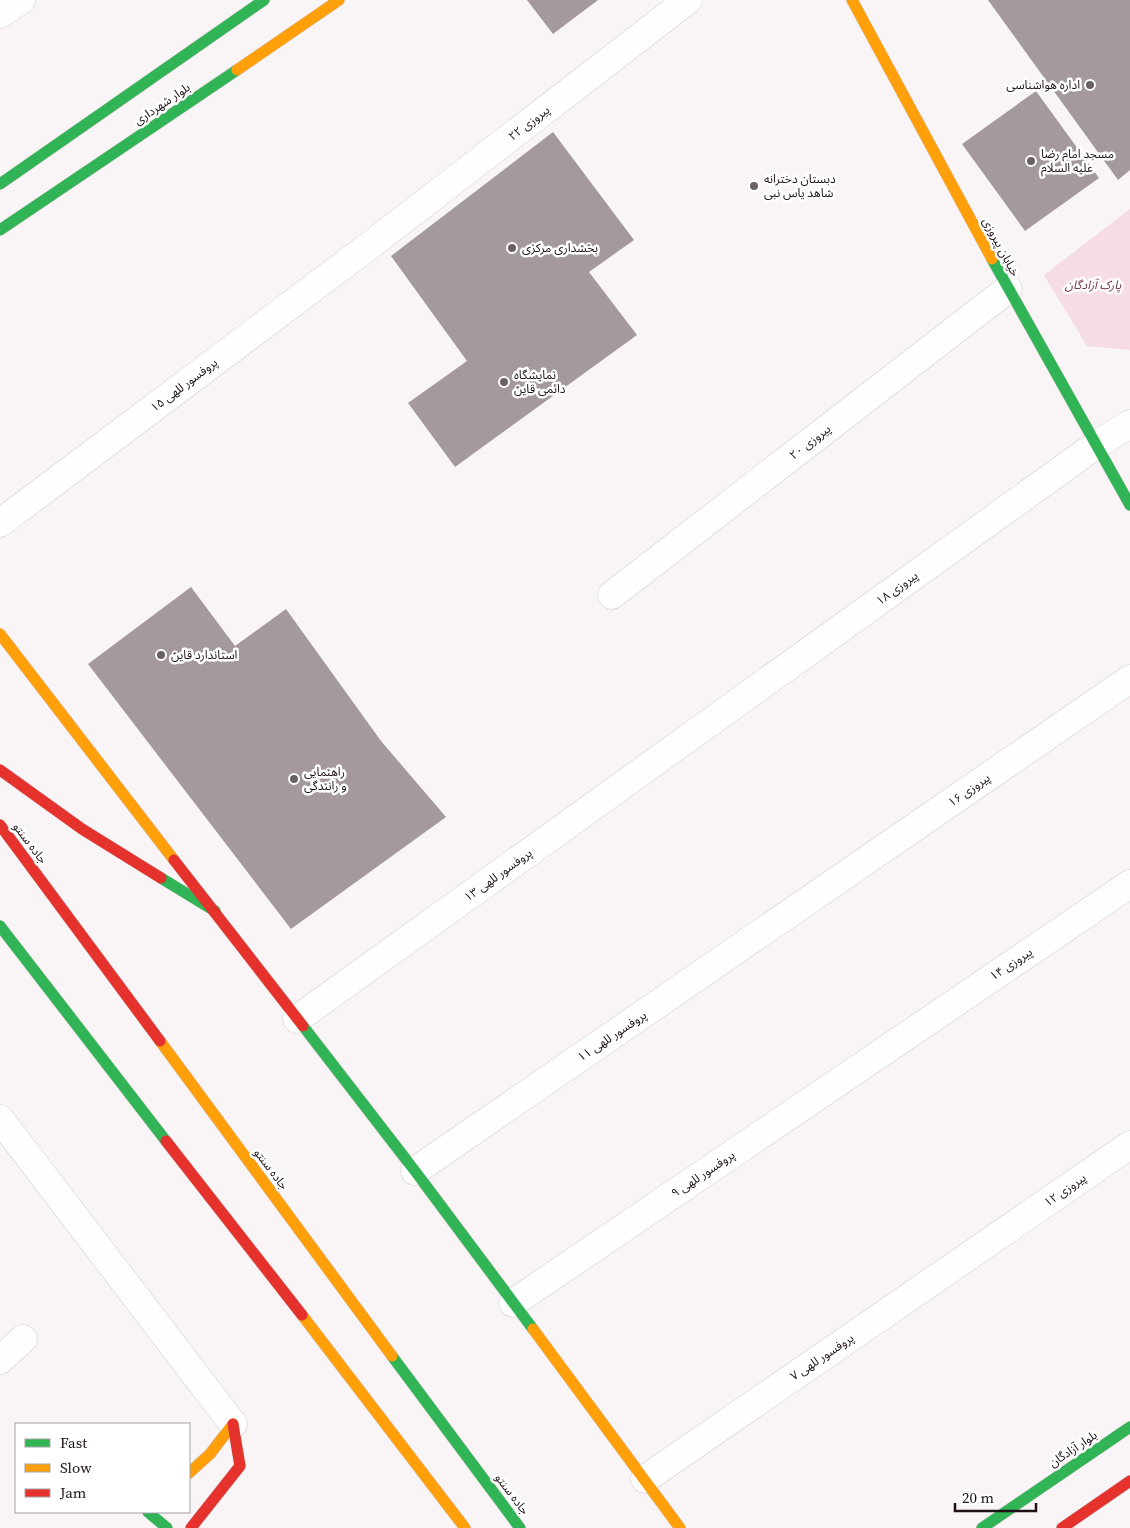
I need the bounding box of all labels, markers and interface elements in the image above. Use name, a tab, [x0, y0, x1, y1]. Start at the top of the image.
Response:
place label: اداره هواشناسی	[1006, 77, 1080, 93]
street label: بلوار شهرداری	[131, 79, 193, 129]
marker: اداره هواشناسی	[1084, 79, 1096, 91]
street label: پیروزی ۲۲	[505, 102, 553, 144]
place label: مسجد امام رضا علیه السلام	[1041, 146, 1114, 177]
marker: مسجد امام رضا علیه السلام	[1025, 155, 1037, 167]
place label: دبستان دخترانه شاهد یاس نبی	[764, 171, 836, 201]
marker: دبستان دخترانه شاهد یاس نبی	[748, 180, 760, 192]
street label: خیابان پیروزی	[979, 215, 1023, 279]
place label: بخشداری مرکزی	[522, 240, 598, 256]
marker: بخشداری مرکزی	[506, 242, 518, 254]
park label: پارک آزادگان	[1065, 277, 1122, 293]
street label: پروفسور للهی ۱۵	[147, 354, 221, 416]
place label: نمایشگاه دائمی قاین	[514, 367, 566, 397]
marker: نمایشگاه دائمی قاین	[498, 376, 510, 388]
street label: پیروزی ۲۰	[786, 421, 834, 463]
street label: پیروزی ۱۸	[873, 567, 921, 609]
place label: استاندارد قاین	[171, 647, 238, 663]
marker: استاندارد قاین	[155, 649, 167, 661]
place label: راهنمایی و رانندگی	[304, 764, 347, 794]
street label: پیروزی ۱۶	[945, 770, 993, 810]
marker: راهنمایی و رانندگی	[288, 773, 300, 785]
street label: جاده سنتو	[9, 819, 51, 867]
street label: پروفسور للهی ۱۳	[461, 845, 535, 905]
street label: پیروزی ۱۴	[987, 944, 1036, 984]
street label: پروفسور للهی ۱۱	[574, 1007, 650, 1065]
street label: جاده سنتو	[250, 1145, 292, 1193]
street label: پروفسور للهی ۹	[668, 1147, 738, 1201]
street label: پیروزی ۱۲	[1041, 1170, 1089, 1210]
street label: پروفسور للهی ۷	[787, 1330, 857, 1384]
legend	[15, 1423, 190, 1513]
street label: بلوار آزادگان	[1046, 1427, 1100, 1471]
text: Fast	[60, 1432, 87, 1453]
text: Slow	[60, 1457, 92, 1478]
street label: جاده سنتو	[491, 1470, 533, 1518]
scale bar	[955, 1480, 1036, 1512]
text: Jam	[59, 1482, 87, 1503]
text: 20 m	[962, 1487, 994, 1508]

